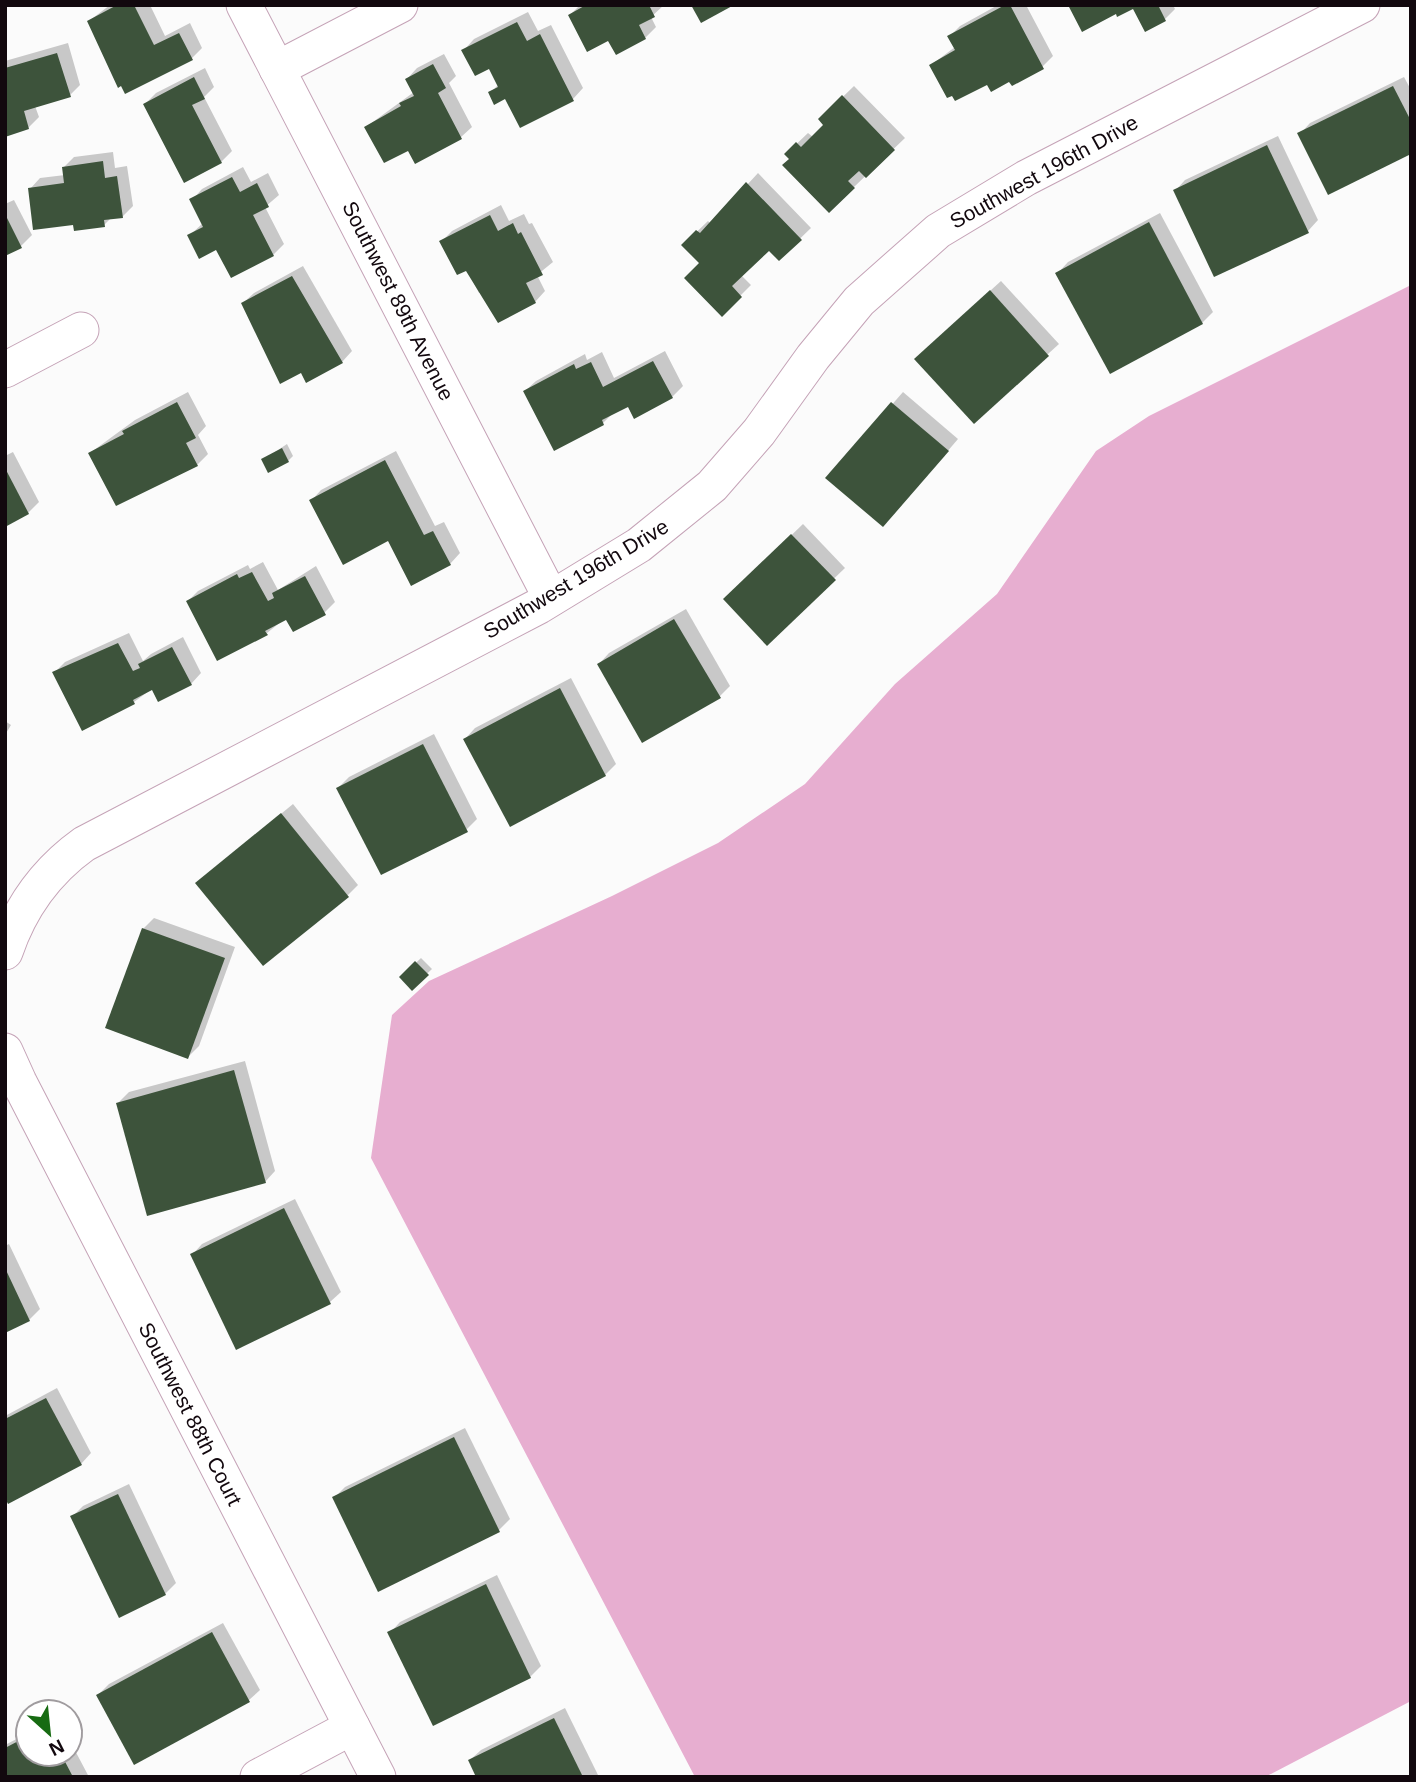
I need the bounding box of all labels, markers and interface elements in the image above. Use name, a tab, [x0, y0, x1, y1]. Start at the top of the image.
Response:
street label: Southwest 196th Drive	[946, 110, 1142, 233]
street label: Southwest 89th Avenue	[338, 197, 459, 404]
street label: Southwest 196th Drive	[479, 514, 672, 643]
street label: Southwest 88th Court	[134, 1319, 247, 1509]
north arrow	[14, 1698, 84, 1768]
text: N	[46, 1735, 67, 1760]

